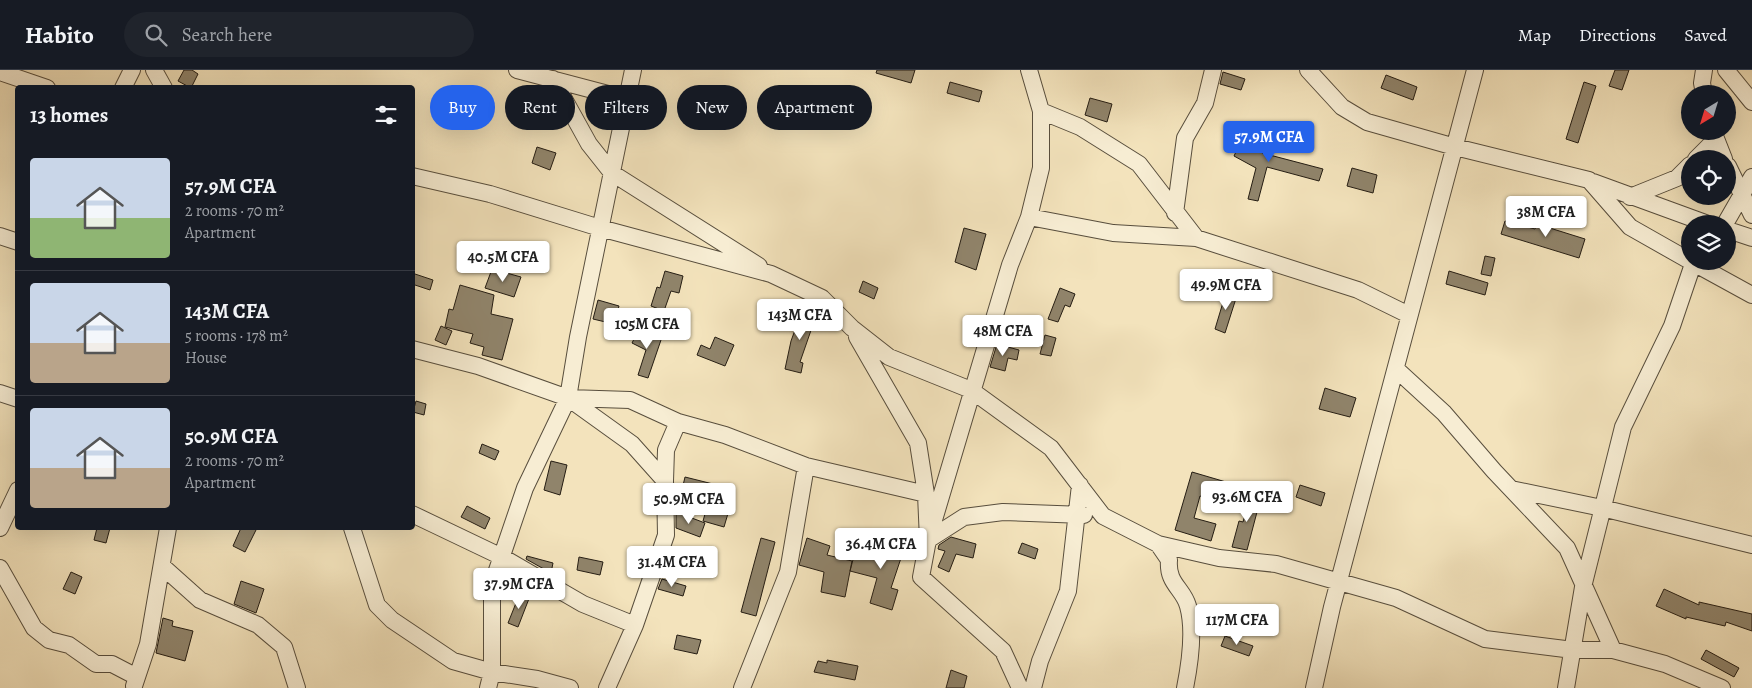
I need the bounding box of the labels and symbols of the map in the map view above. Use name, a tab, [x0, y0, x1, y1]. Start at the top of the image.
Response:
north arrow	[1681, 85, 1736, 140]
pin: 57.9M CFA	[1212, 121, 1326, 163]
pin: 38M CFA	[1500, 196, 1592, 238]
pin: 40.5M CFA	[446, 240, 560, 283]
pin: 49.9M CFA	[1169, 268, 1283, 311]
pin: 143M CFA	[748, 298, 852, 341]
pin: 105M CFA	[595, 308, 699, 350]
pin: 48M CFA	[957, 314, 1049, 357]
pin: 93.6M CFA	[1190, 480, 1304, 523]
pin: 50.9M CFA	[632, 482, 746, 525]
pin: 36.4M CFA	[824, 528, 938, 570]
pin: 31.4M CFA	[615, 546, 729, 588]
pin: 37.9M CFA	[462, 568, 576, 610]
pin: 117M CFA	[1185, 604, 1289, 646]

